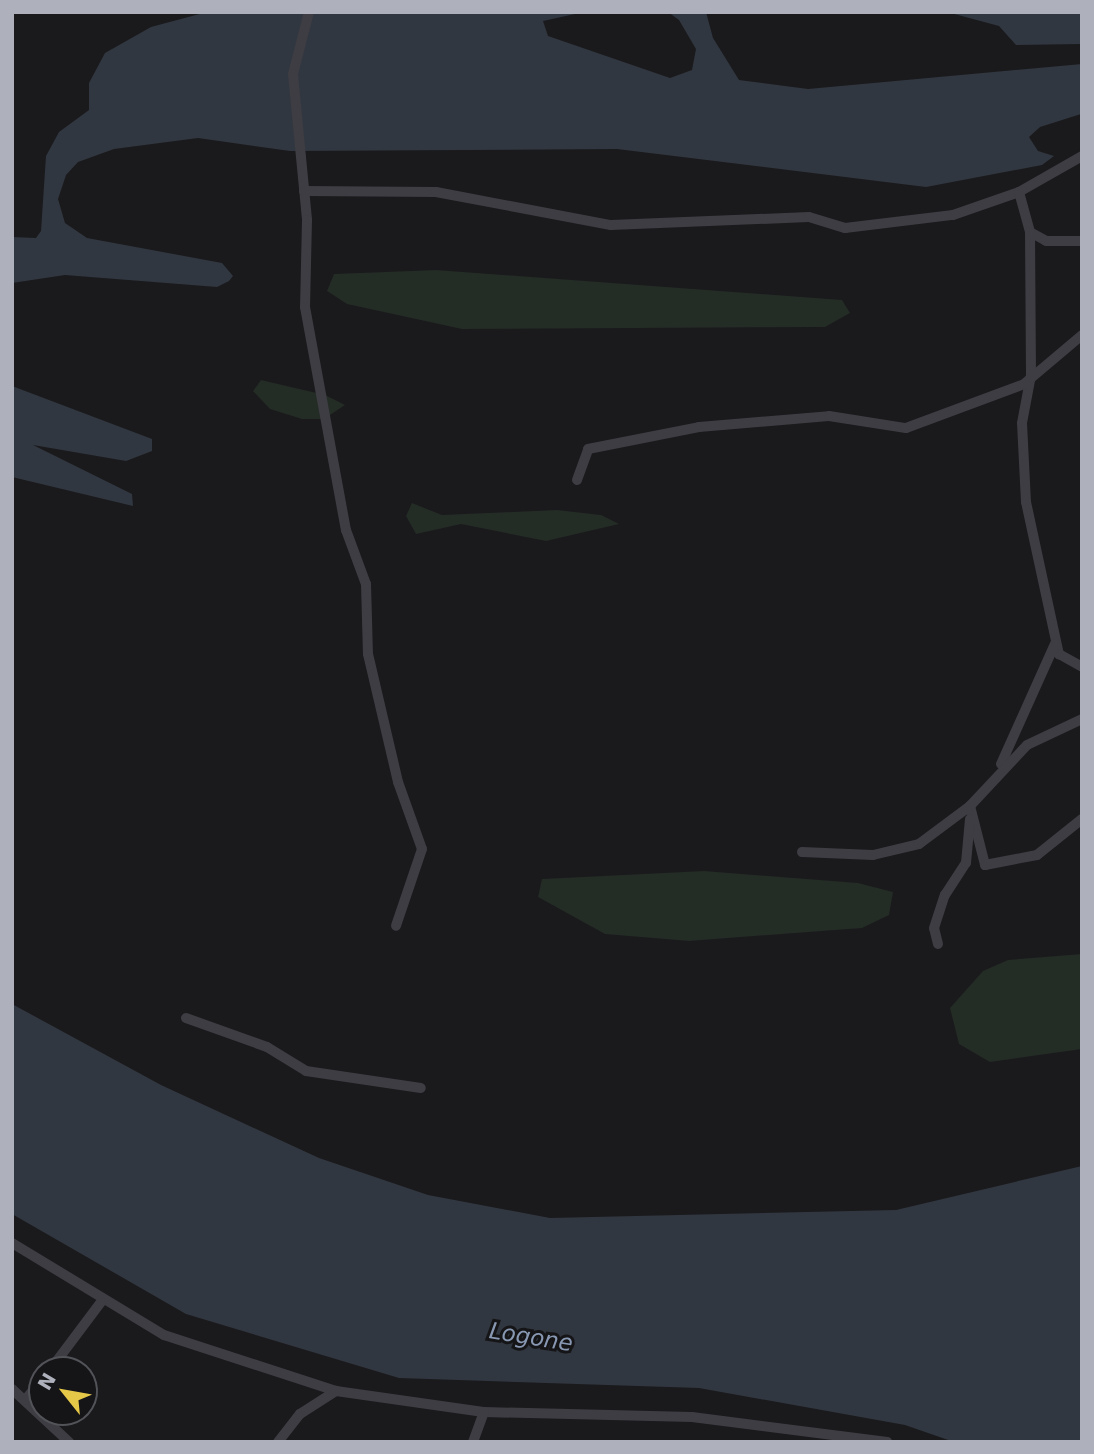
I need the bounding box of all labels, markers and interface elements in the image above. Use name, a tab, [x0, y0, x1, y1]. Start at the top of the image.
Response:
water label: Logone	[487, 1317, 575, 1357]
north arrow	[28, 1356, 98, 1426]
text: N	[33, 1369, 60, 1394]

